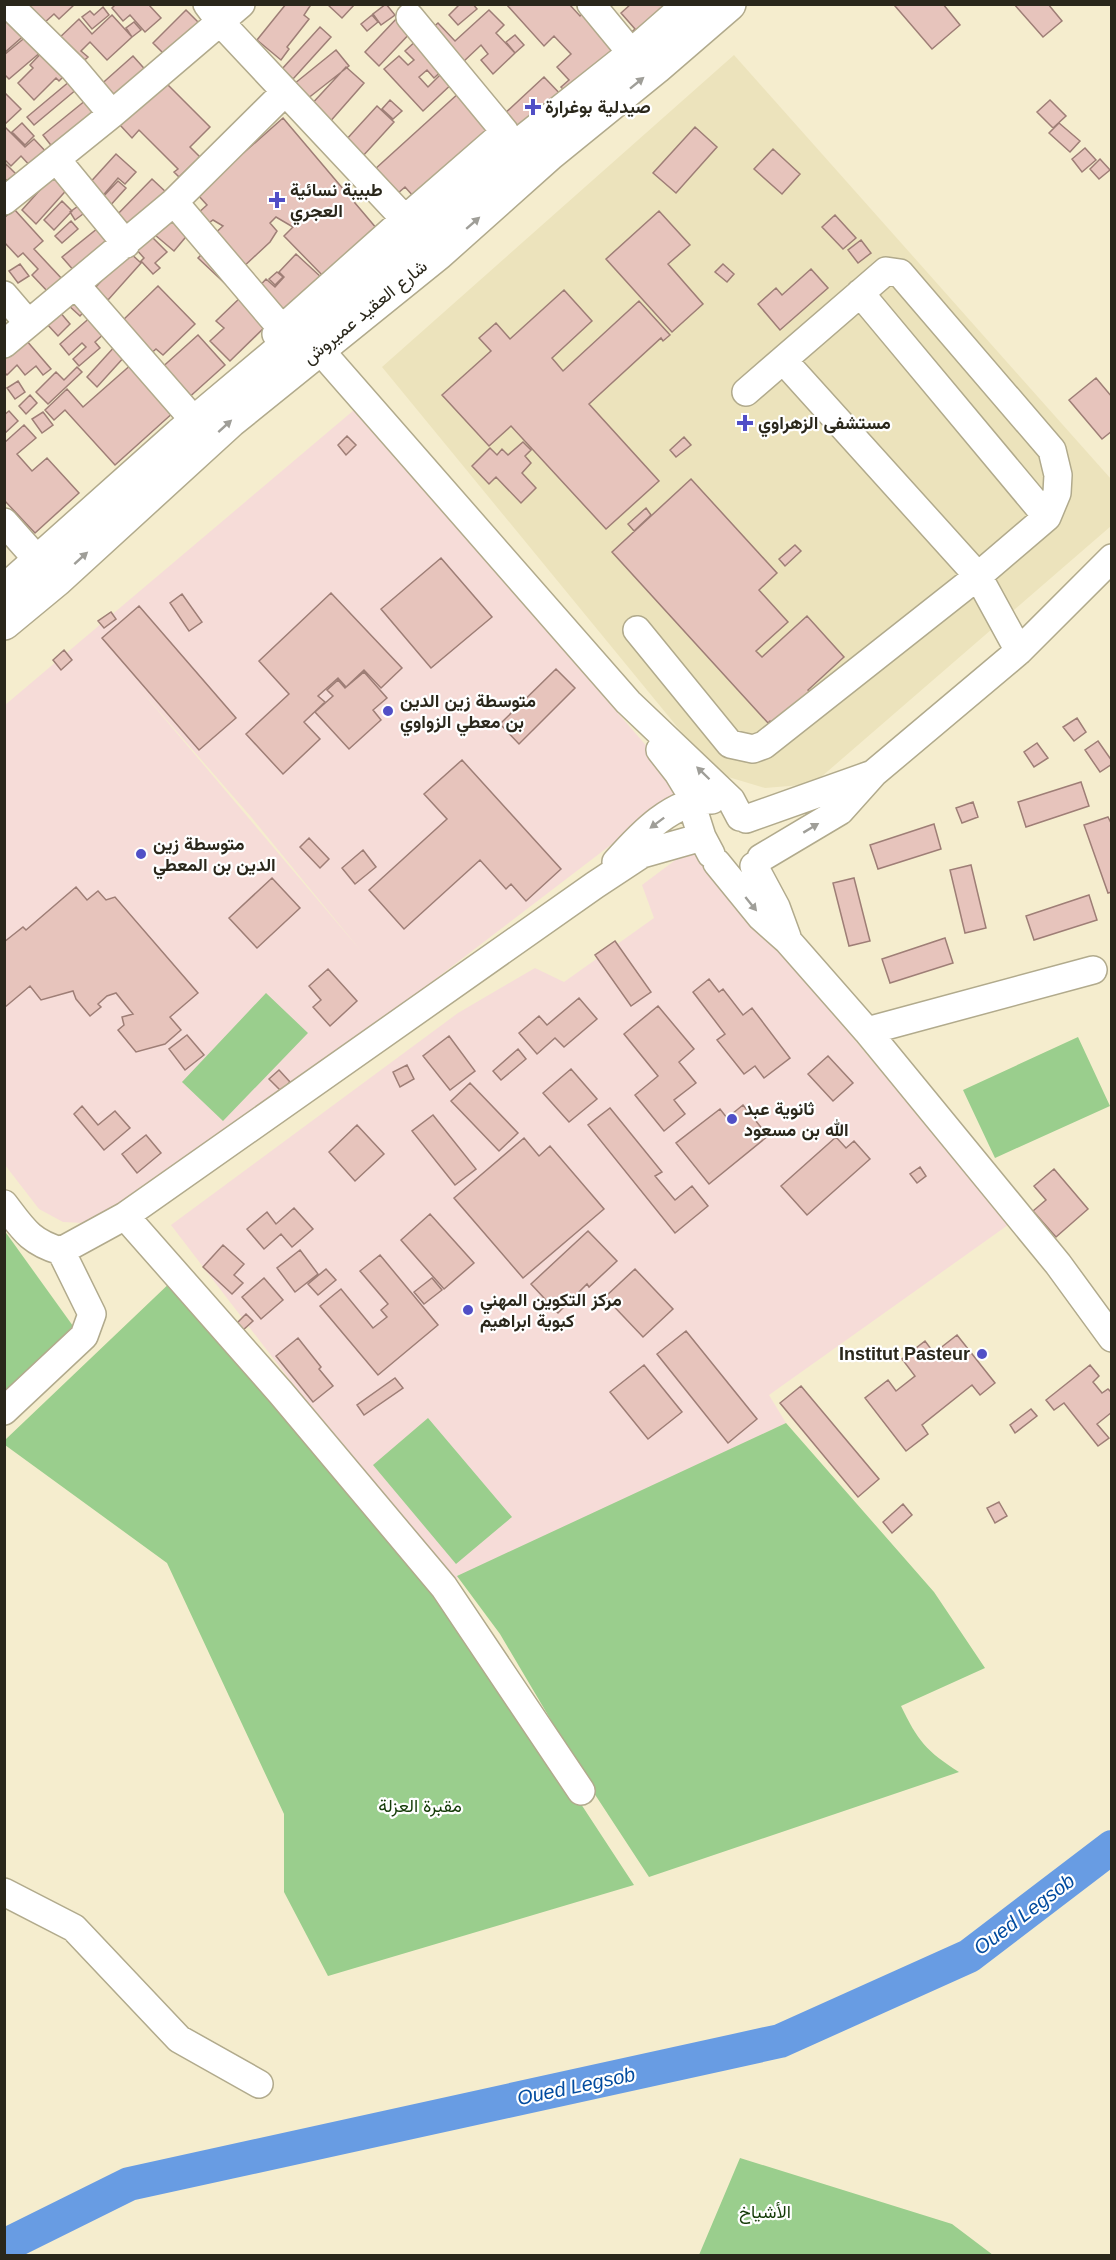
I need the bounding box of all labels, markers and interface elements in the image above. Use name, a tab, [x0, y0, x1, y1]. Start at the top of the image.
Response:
one-way arrow	[629, 76, 645, 89]
place label: صيدلية بوغرارة	[545, 97, 651, 118]
marker: صيدلية بوغرارة	[526, 100, 540, 114]
place label: طبيبة نسائية العجري	[290, 180, 383, 226]
marker: طبيبة نسائية العجري	[268, 191, 286, 209]
one-way arrow	[465, 217, 480, 230]
street label: شارع العقيد عميروش	[299, 256, 432, 370]
place label: مستشفى الزهراوي	[758, 413, 891, 438]
marker: مستشفى الزهراوي	[736, 414, 754, 432]
one-way arrow	[217, 420, 232, 433]
one-way arrow	[74, 551, 88, 565]
place label: متوسطة زين الدين بن معطي الزواوي	[400, 691, 536, 737]
marker: متوسطة زين الدين بن معطي الزواوي	[381, 704, 395, 718]
one-way arrow	[696, 766, 710, 780]
one-way arrow	[650, 816, 665, 828]
one-way arrow	[803, 823, 819, 834]
place label: متوسطة زين الدين بن المعطي	[153, 834, 276, 880]
marker: متوسطة زين الدين بن المعطي	[134, 847, 148, 861]
one-way arrow	[744, 896, 757, 911]
place label: ثانوية عبد الله بن مسعود	[744, 1099, 849, 1141]
marker: ثانوية عبد الله بن مسعود	[725, 1112, 739, 1126]
place label: مركز التكوين المهني كبوية ابراهيم	[480, 1290, 622, 1333]
marker: مركز التكوين المهني كبوية ابراهيم	[461, 1303, 475, 1317]
place label: Institut Pasteur	[839, 1344, 970, 1364]
marker: Institut Pasteur	[975, 1347, 989, 1361]
park label: مقبرة العزلة	[378, 1796, 462, 1817]
water label: Oued Legsob	[969, 1869, 1079, 1959]
water label: Oued Legsob	[515, 2063, 637, 2109]
park label: الأشياخ	[739, 2202, 791, 2224]

